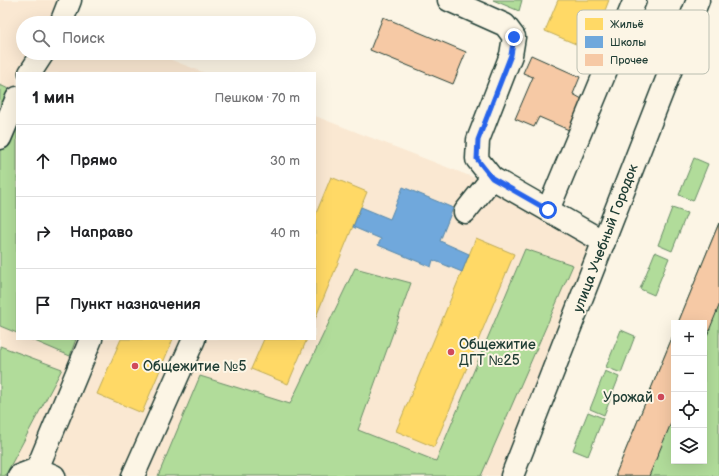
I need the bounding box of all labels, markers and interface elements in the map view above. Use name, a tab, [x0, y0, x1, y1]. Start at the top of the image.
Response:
legend	[577, 10, 709, 74]
search box	[16, 16, 316, 60]
text: Жильё	[610, 18, 644, 31]
icon: search	[30, 27, 52, 49]
route end	[505, 28, 523, 46]
text: Поиск	[62, 29, 105, 48]
text: Школы	[610, 36, 646, 49]
text: Прочее	[610, 54, 648, 67]
text: 1 мин	[32, 88, 74, 108]
text: Пешком · 70 m	[215, 90, 300, 106]
icon: ahead	[32, 150, 54, 172]
text: Прямо	[70, 151, 117, 170]
text: 30 m	[270, 153, 300, 169]
street label: улица Учебный Городок	[569, 161, 642, 315]
route start	[539, 201, 557, 219]
icon: right	[32, 222, 54, 244]
text: Направо	[70, 223, 133, 242]
text: 40 m	[270, 225, 300, 241]
icon: arrive	[32, 294, 54, 316]
text: Пункт назначения	[70, 295, 201, 314]
map controls	[671, 320, 707, 464]
button: +	[671, 320, 707, 356]
place label: Общежитие ДГТ №25	[459, 336, 536, 369]
marker: Общежитие ДГТ №25	[446, 347, 456, 357]
button: −	[671, 356, 707, 392]
place label: Общежитие №5	[143, 358, 247, 375]
marker: Общежитие №5	[130, 361, 140, 371]
place label: Урожай	[603, 389, 653, 406]
marker: Урожай	[656, 392, 666, 402]
button: locate	[671, 392, 707, 428]
button: layers	[671, 428, 707, 464]

